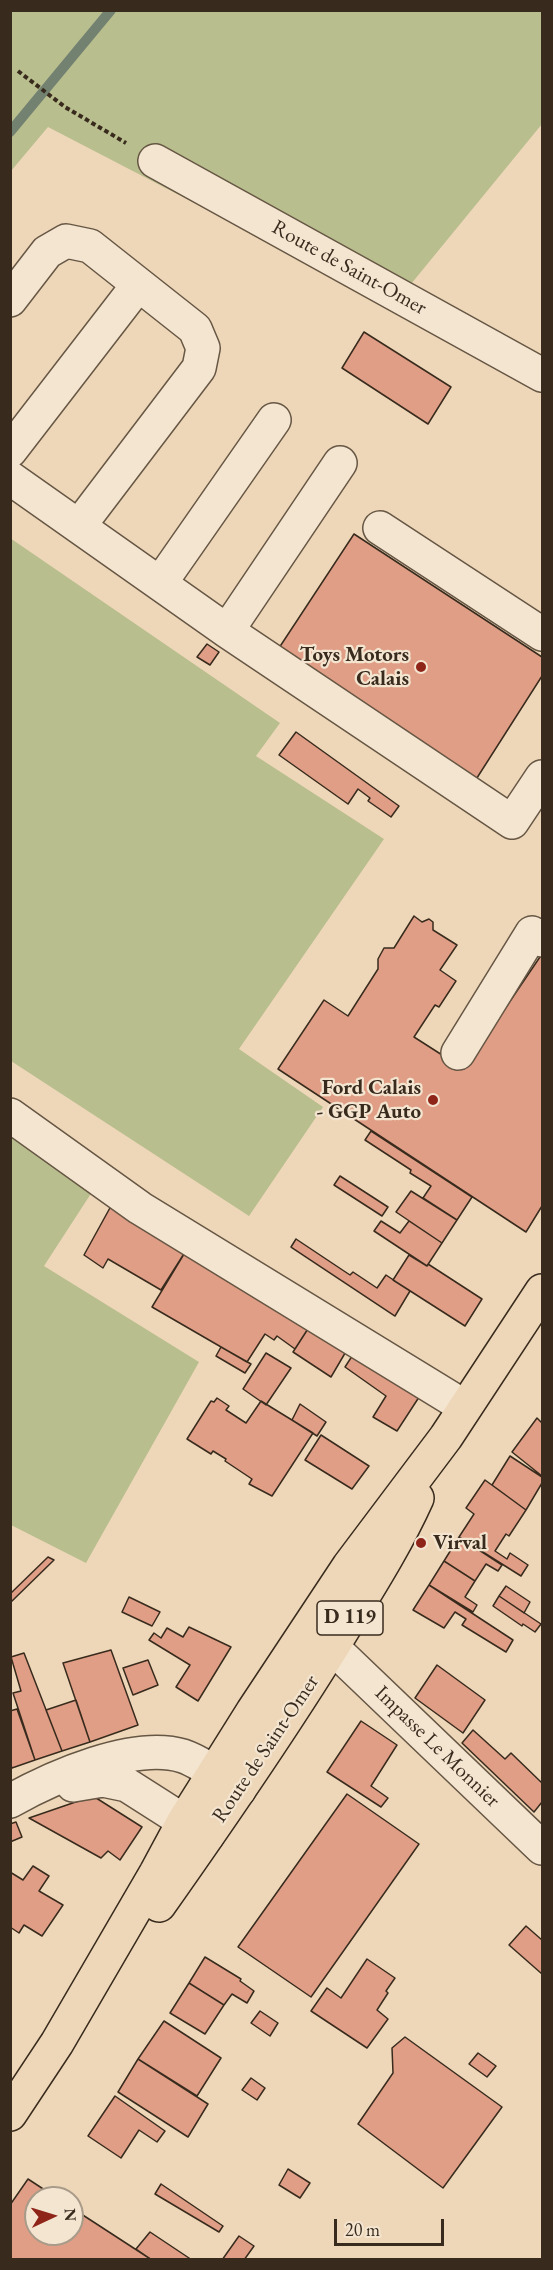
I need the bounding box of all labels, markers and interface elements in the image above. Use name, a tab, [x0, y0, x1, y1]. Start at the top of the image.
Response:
street label: Route de Saint-Omer	[267, 215, 431, 321]
place label: Toys Motors Calais	[300, 642, 409, 692]
marker: Toys Motors Calais	[414, 660, 428, 674]
place label: Ford Calais - GGP Auto	[317, 1075, 421, 1125]
marker: Ford Calais - GGP Auto	[426, 1093, 440, 1107]
place label: Virval	[433, 1530, 487, 1556]
marker: Virval	[414, 1536, 428, 1550]
road number: D 119	[317, 1601, 383, 1635]
street label: Route de Saint-Omer	[207, 1670, 325, 1828]
street label: Impasse Le Monnier	[369, 1681, 505, 1813]
north arrow	[24, 2186, 84, 2246]
scale bar	[337, 2207, 446, 2245]
text: N	[60, 2208, 81, 2222]
text: 20 m	[345, 2218, 380, 2241]

